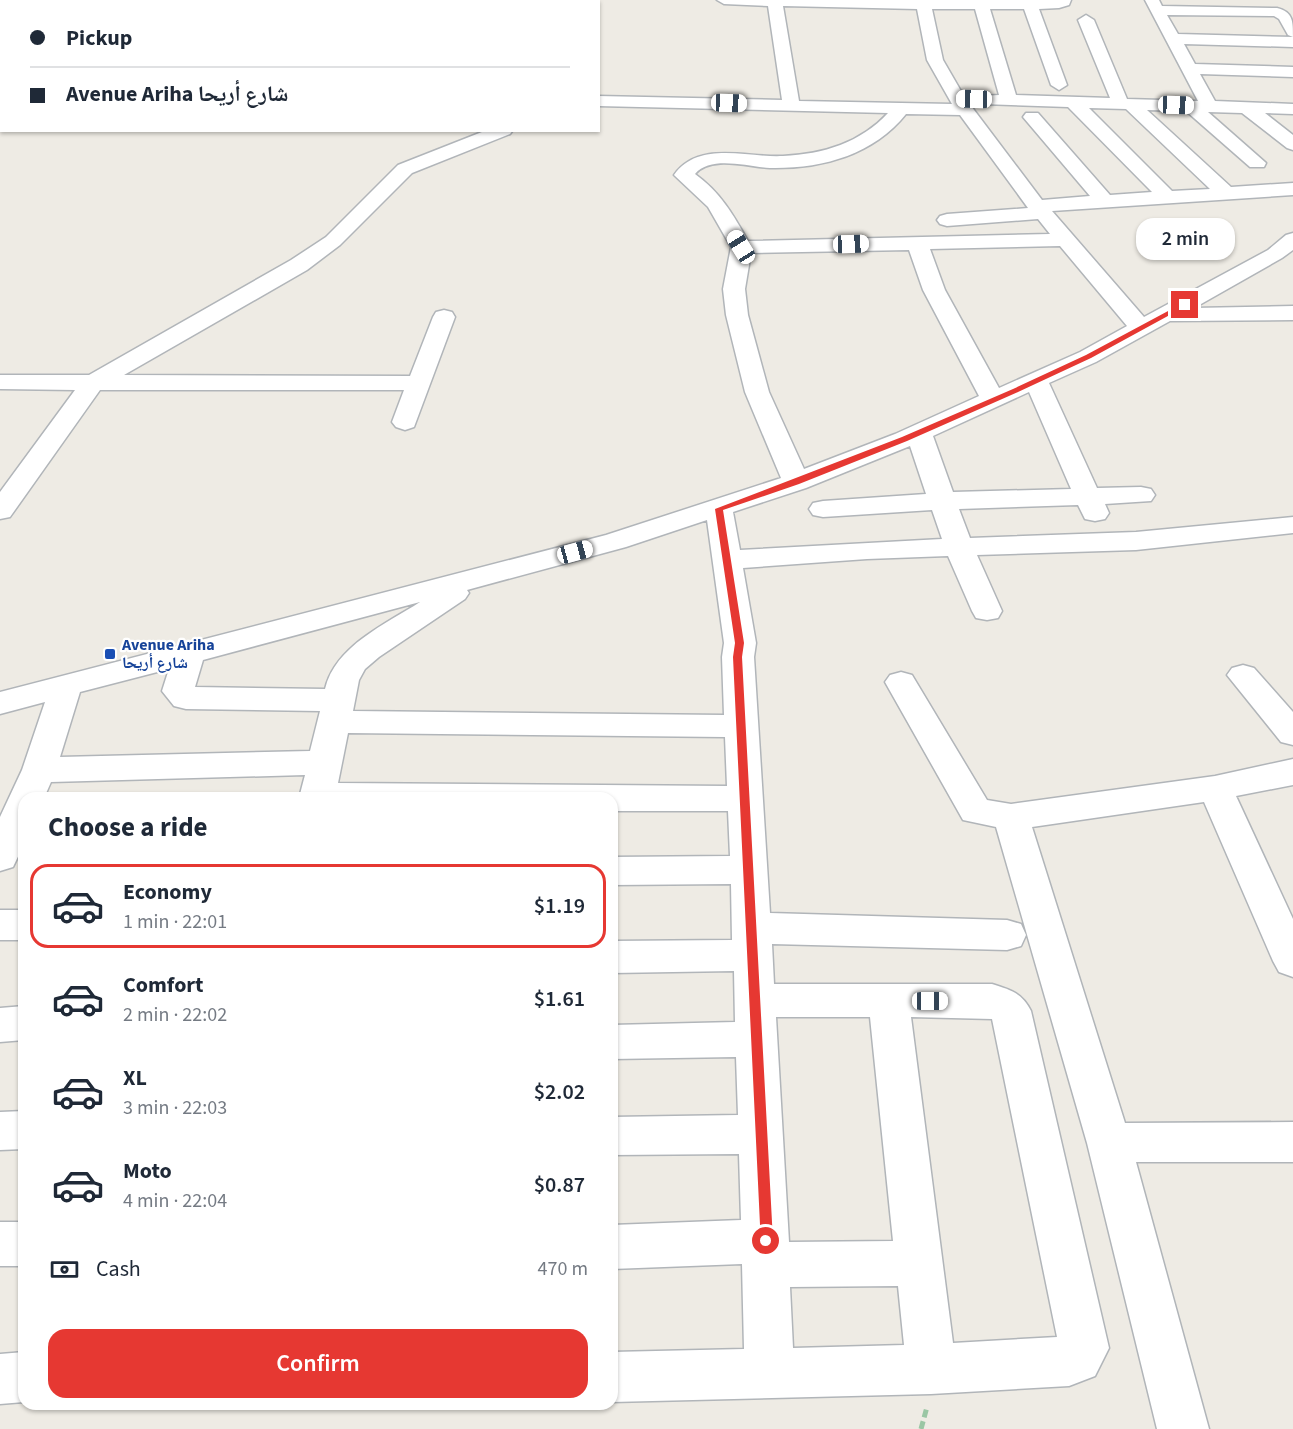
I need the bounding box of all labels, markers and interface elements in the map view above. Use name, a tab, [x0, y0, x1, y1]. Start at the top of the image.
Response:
text: Pickup	[66, 22, 132, 54]
text: Avenue Ariha شارع أريحا	[66, 78, 288, 110]
car	[956, 90, 992, 108]
car	[711, 93, 747, 113]
car	[1158, 95, 1194, 115]
callout: 2 min	[1136, 218, 1234, 260]
text: 2 min	[1162, 225, 1209, 253]
car	[724, 227, 758, 267]
car	[833, 234, 869, 254]
route end	[1171, 291, 1198, 318]
car	[555, 539, 595, 565]
place label: Avenue Ariha شارع أريحا	[121, 634, 215, 674]
marker: Avenue Ariha شارع أريحا	[103, 647, 117, 661]
text: Choose a ride	[48, 808, 208, 847]
text: Economy	[123, 876, 212, 908]
icon: car	[51, 879, 105, 933]
text: $1.19	[534, 890, 585, 922]
text: 1 min · 22:01	[123, 908, 227, 936]
text: Comfort	[123, 969, 204, 1001]
icon: car	[51, 972, 105, 1026]
text: $1.61	[534, 983, 585, 1015]
car	[912, 992, 948, 1010]
text: 2 min · 22:02	[123, 1001, 227, 1029]
text: XL	[123, 1062, 147, 1094]
icon: car	[51, 1065, 105, 1119]
text: $2.02	[534, 1076, 585, 1108]
text: 3 min · 22:03	[123, 1094, 227, 1122]
text: Moto	[123, 1155, 172, 1187]
icon: car	[51, 1158, 105, 1212]
text: $0.87	[534, 1169, 585, 1201]
text: 4 min · 22:04	[123, 1187, 227, 1215]
route start	[752, 1227, 779, 1254]
icon: cash	[48, 1253, 81, 1286]
text: Cash	[96, 1253, 141, 1285]
text: 470 m	[538, 1255, 588, 1283]
button: Confirm	[48, 1329, 588, 1398]

